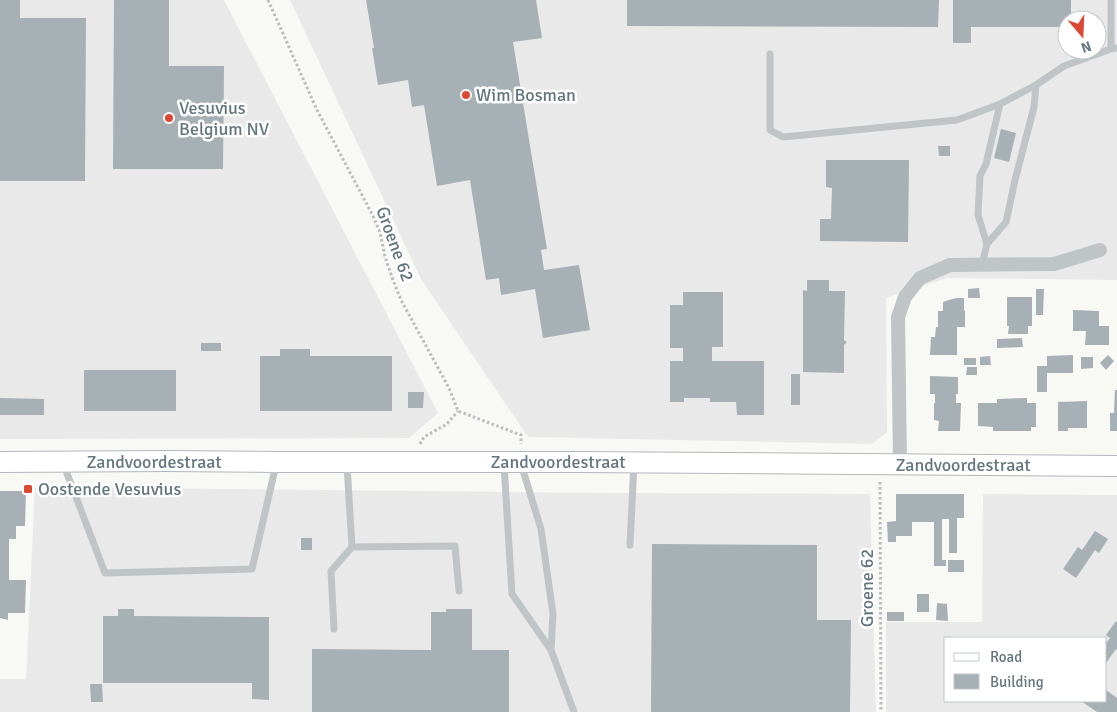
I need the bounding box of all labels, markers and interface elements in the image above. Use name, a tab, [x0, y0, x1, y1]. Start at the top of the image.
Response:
north arrow	[1057, 10, 1107, 60]
text: N	[1079, 37, 1093, 56]
place label: Wim Bosman	[476, 84, 576, 106]
marker: Wim Bosman	[460, 89, 472, 101]
place label: Vesuvius Belgium NV	[179, 97, 270, 140]
marker: Vesuvius Belgium NV	[163, 112, 175, 124]
street label: Groene 62	[371, 203, 419, 285]
street label: Zandvoordestraat	[86, 451, 222, 473]
street label: Zandvoordestraat	[490, 451, 626, 473]
street label: Zandvoordestraat	[895, 454, 1031, 476]
place label: Oostende Vesuvius	[38, 478, 181, 500]
marker: Oostende Vesuvius	[22, 483, 34, 495]
street label: Groene 62	[856, 549, 878, 627]
legend	[944, 637, 1107, 702]
text: Road	[990, 648, 1022, 666]
text: Building	[990, 673, 1044, 691]

